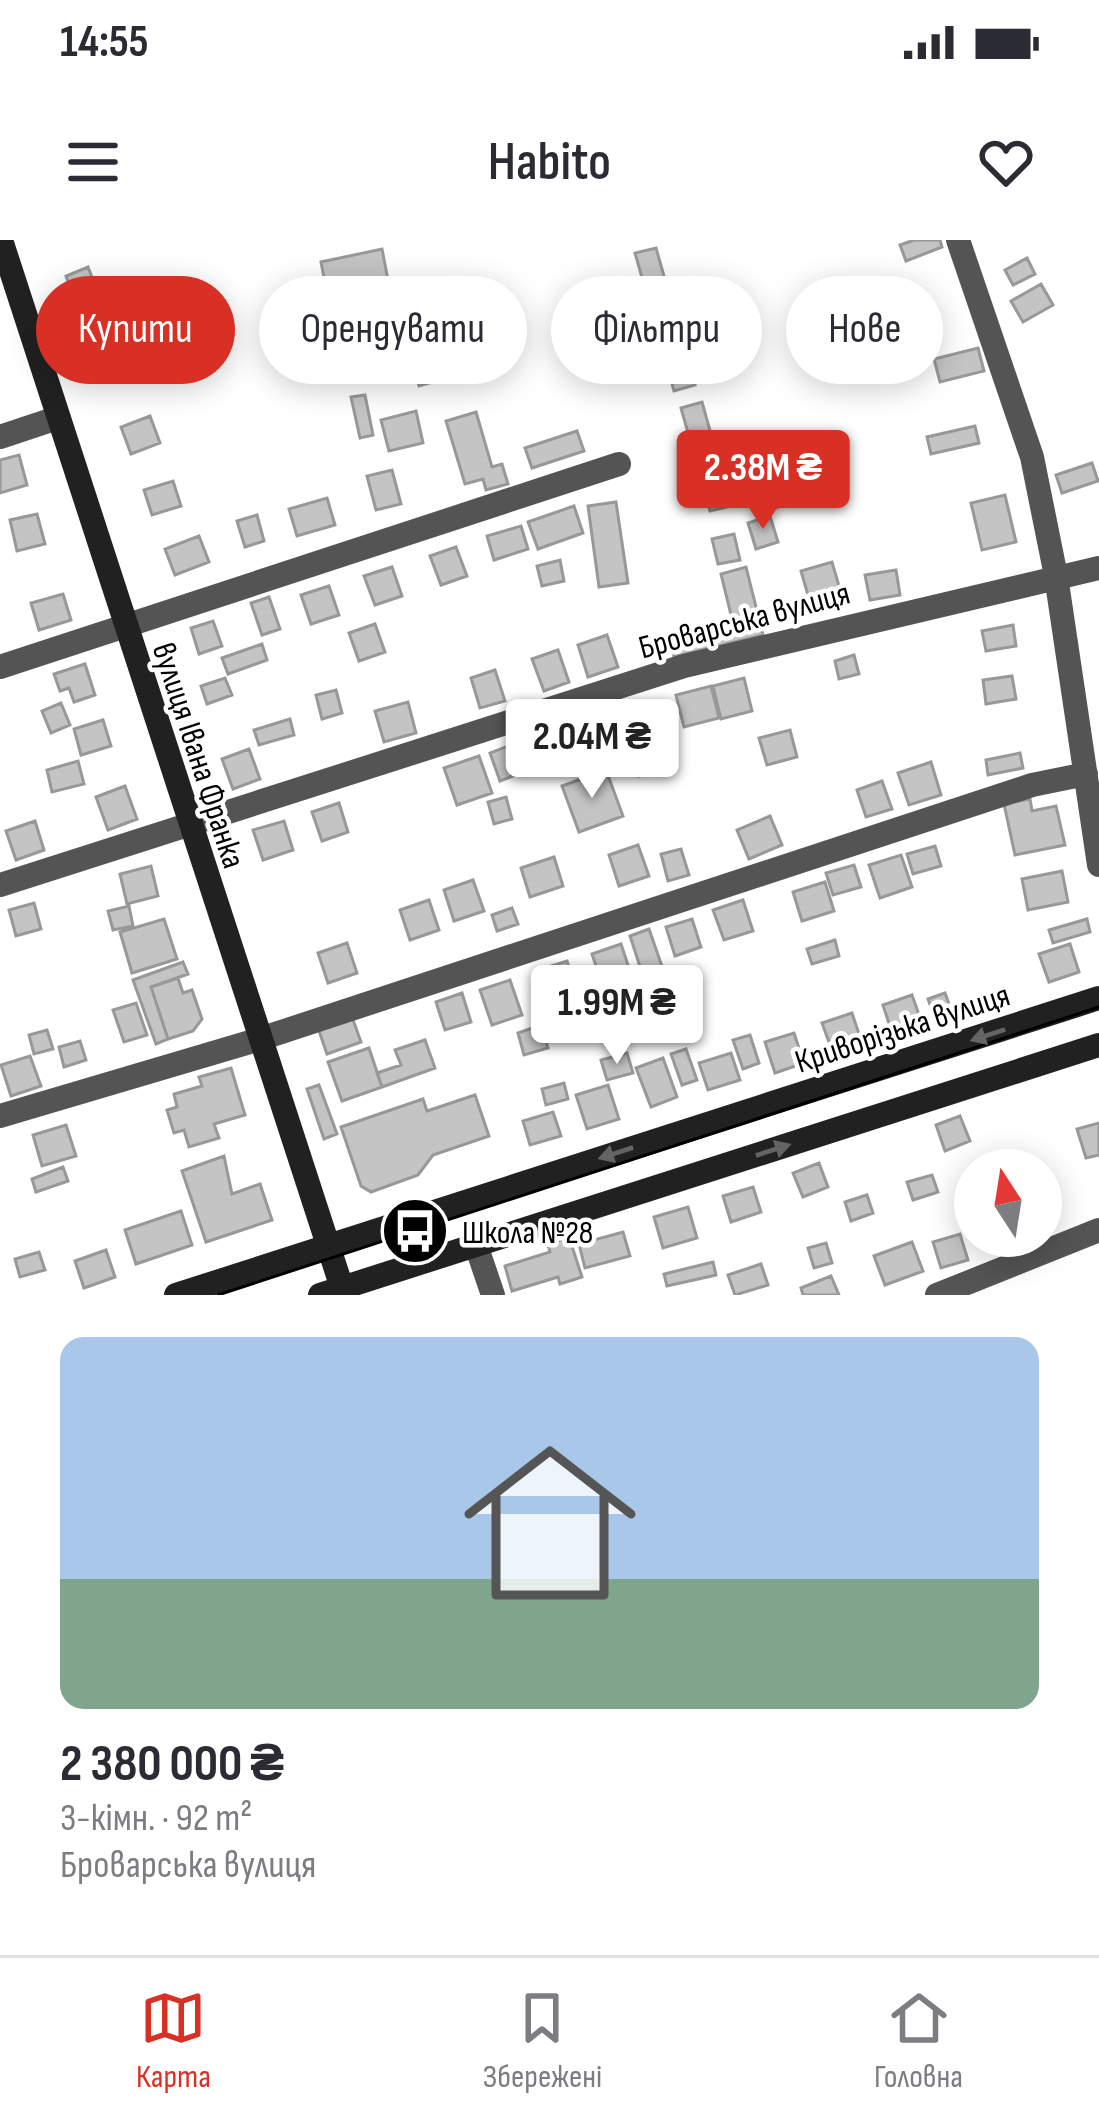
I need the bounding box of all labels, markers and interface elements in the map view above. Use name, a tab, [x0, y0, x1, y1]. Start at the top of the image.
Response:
text: 14:55	[60, 15, 148, 70]
icon: menu	[60, 129, 126, 195]
icon: heart	[973, 129, 1039, 195]
text: Habito	[488, 130, 611, 195]
chip: Купити	[36, 276, 235, 384]
chip: Орендувати	[259, 276, 527, 384]
chip: Фільтри	[551, 276, 762, 384]
chip: Нове	[786, 276, 943, 384]
pin: 2.38M ₴	[652, 430, 874, 532]
text: 2.38M ₴	[704, 445, 822, 492]
street label: Броварська вулиця	[635, 574, 854, 668]
street label: вулиця Івана Франка	[143, 638, 253, 873]
pin: 2.04M ₴	[481, 699, 703, 801]
text: 2.04M ₴	[533, 714, 651, 761]
pin: 1.99M ₴	[506, 965, 728, 1067]
street label: Криворізька вулиця	[790, 975, 1015, 1082]
text: 1.99M ₴	[558, 980, 676, 1027]
one-way arrow	[969, 1026, 1006, 1045]
one-way arrow	[755, 1140, 792, 1159]
one-way arrow	[597, 1145, 634, 1164]
north arrow	[954, 1149, 1062, 1257]
map controls	[954, 1149, 1062, 1257]
bus stop icon: Школа №28	[380, 1196, 450, 1266]
place label: Школа №28	[462, 1213, 593, 1253]
icon: home	[442, 1415, 658, 1631]
text: 2 380 000 ₴	[60, 1734, 284, 1795]
text: 3-кімн. · 92 m²	[60, 1795, 252, 1842]
text: Броварська вулиця	[60, 1842, 316, 1889]
tab: Карта	[136, 1985, 211, 2097]
tab: Збережені	[483, 1985, 602, 2097]
tab: Головна	[874, 1985, 963, 2097]

